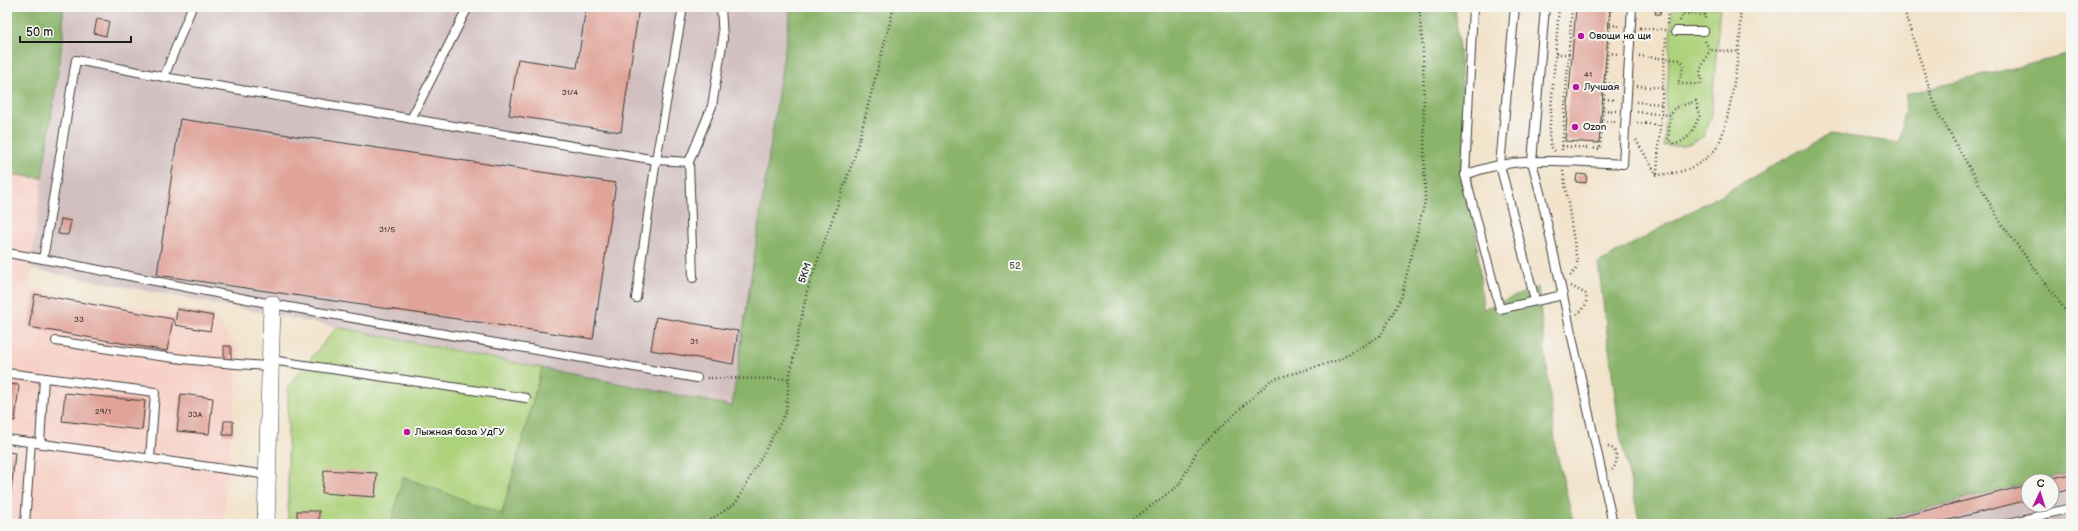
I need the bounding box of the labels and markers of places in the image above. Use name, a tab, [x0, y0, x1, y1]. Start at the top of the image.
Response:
place label: Овощи на щи	[1589, 30, 1651, 42]
marker: Овощи на щи	[1576, 31, 1586, 41]
place label: Лучшая	[1583, 81, 1620, 93]
marker: Лучшая	[1571, 82, 1581, 92]
place label: Ozon	[1583, 121, 1607, 133]
marker: Ozon	[1570, 122, 1580, 132]
place label: Лыжная база УдГУ	[414, 426, 505, 438]
marker: Лыжная база УдГУ	[402, 427, 412, 437]

